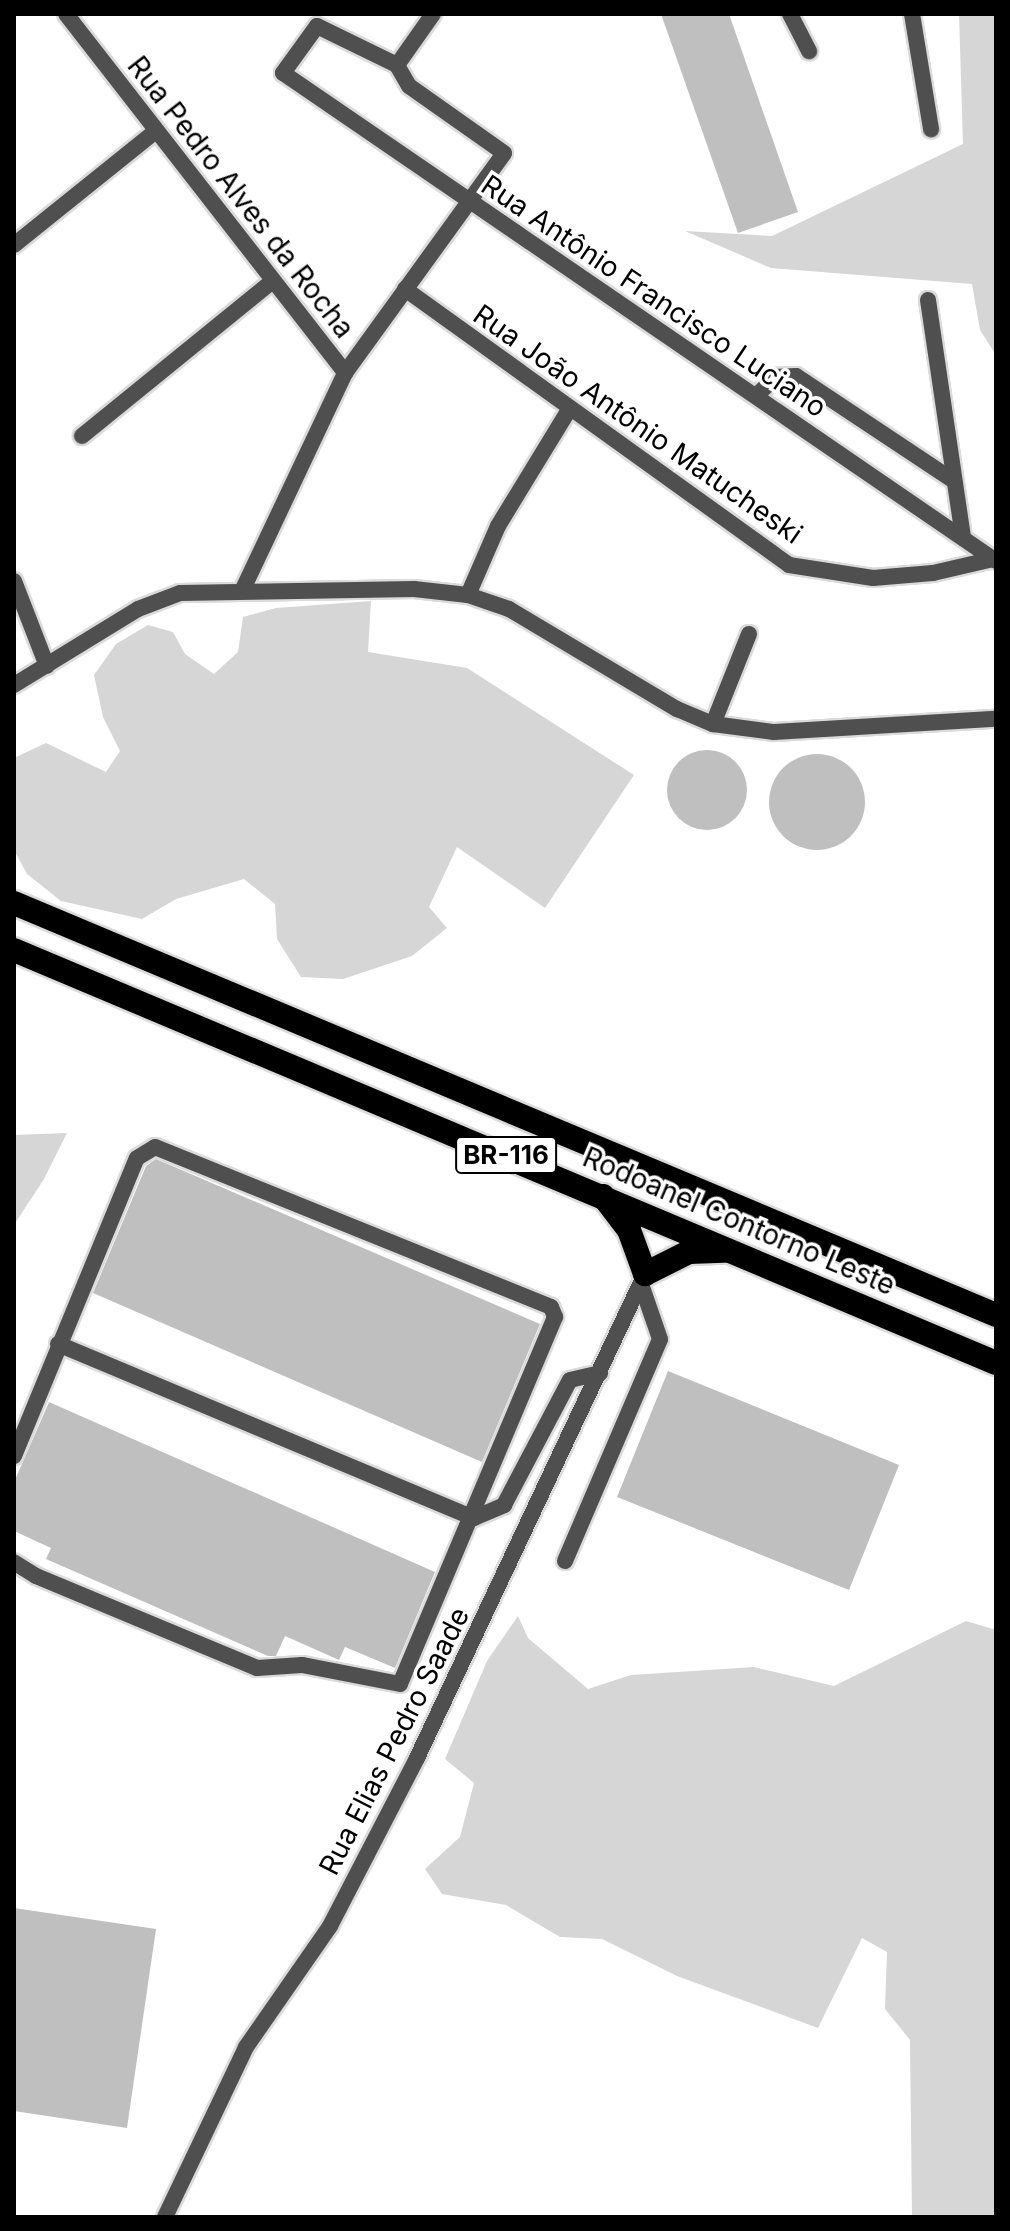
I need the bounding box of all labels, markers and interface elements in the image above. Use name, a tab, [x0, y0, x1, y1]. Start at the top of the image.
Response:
street label: Rua Pedro Alves da Rocha	[121, 50, 361, 344]
street label: Rua Antônio Francisco Luciano	[475, 168, 833, 424]
street label: Rua João Antônio Matucheski	[467, 297, 809, 551]
road number: BR-116	[454, 1133, 558, 1177]
street label: Rodoanel Contorno Leste	[578, 1140, 900, 1302]
street label: Rua Elias Pedro Saade	[312, 1602, 476, 1880]

